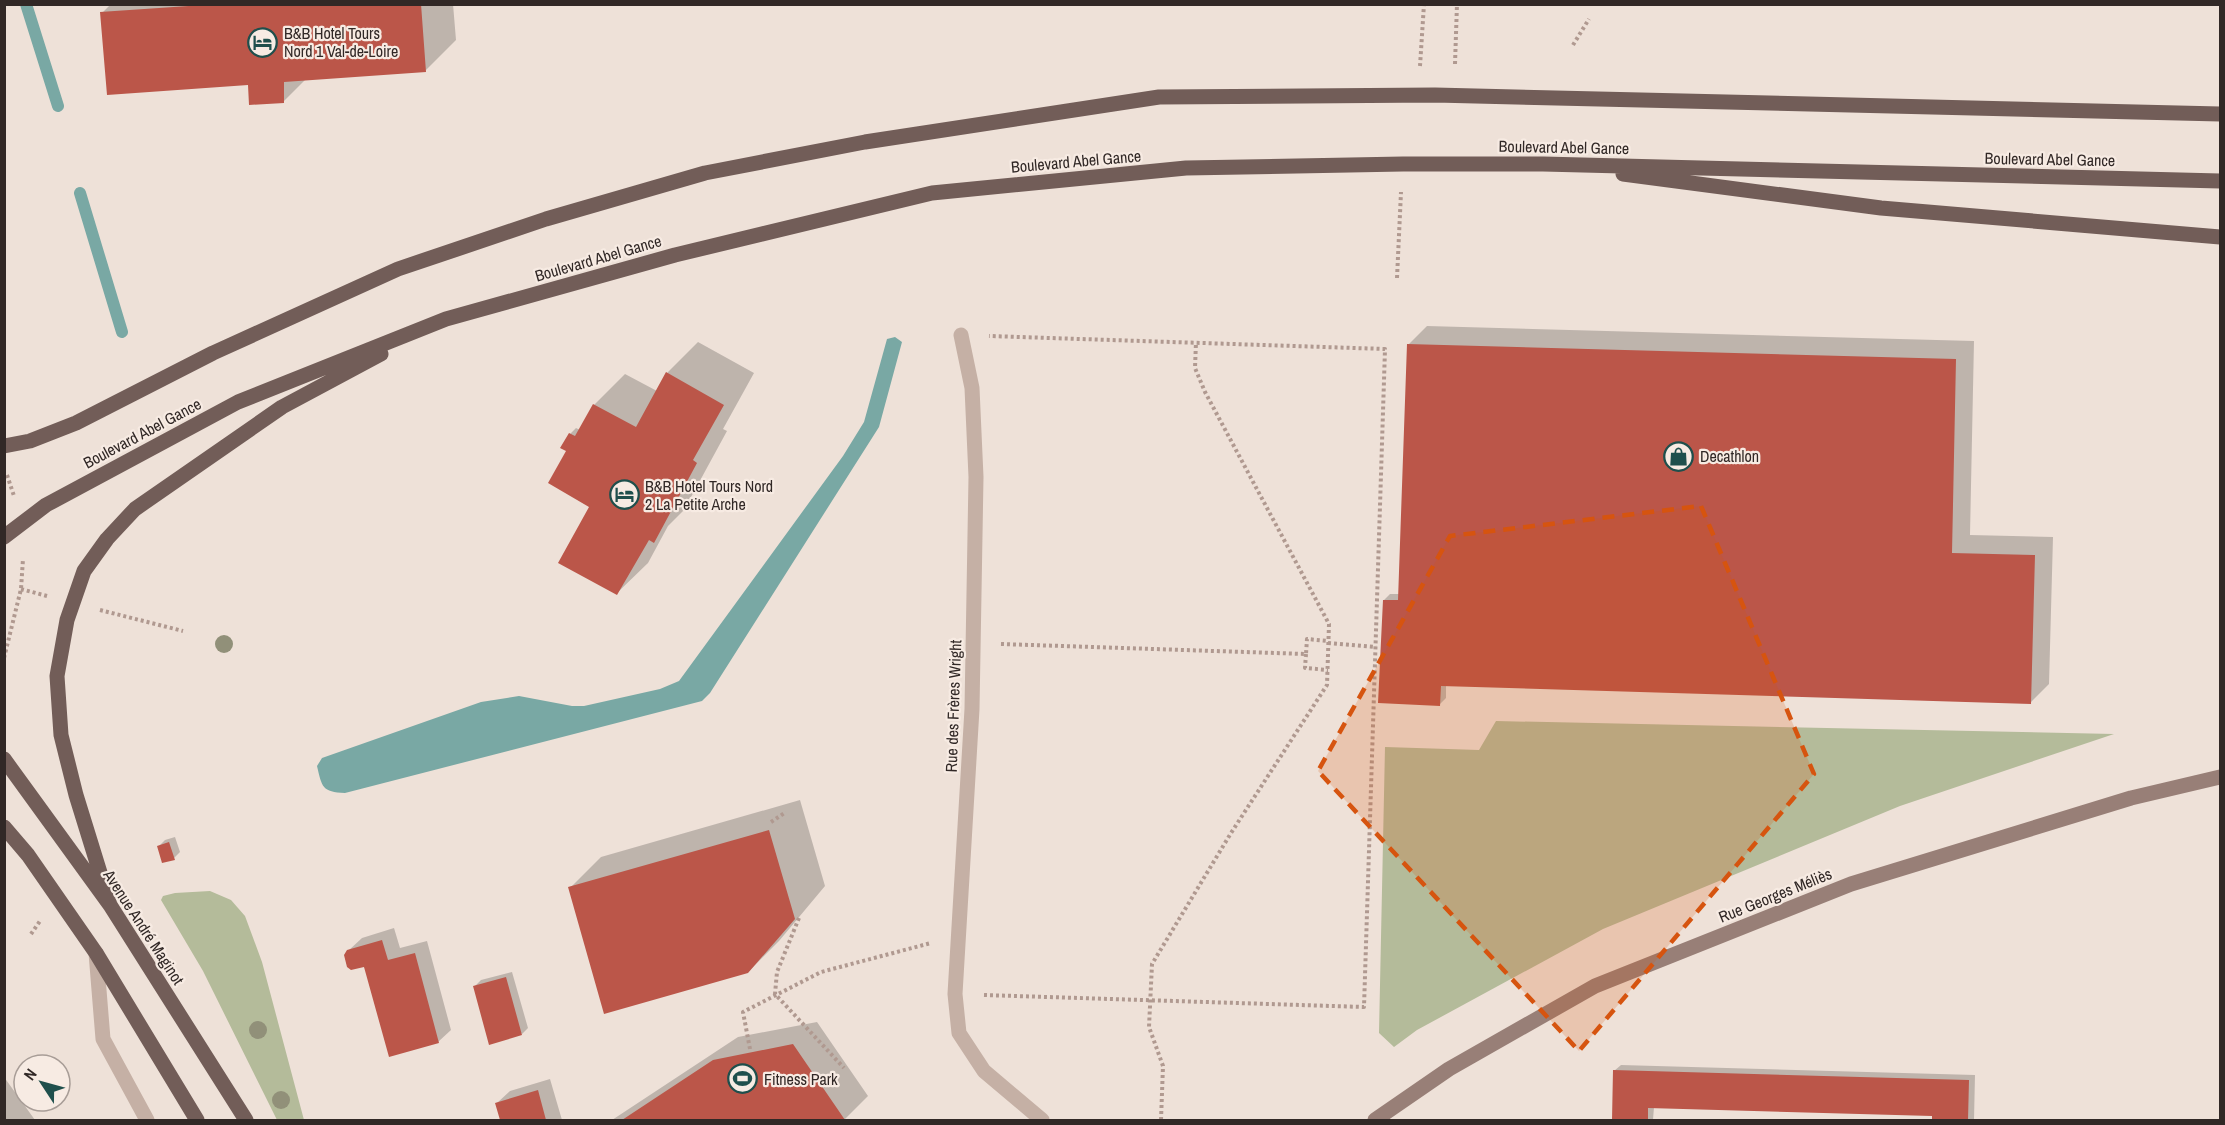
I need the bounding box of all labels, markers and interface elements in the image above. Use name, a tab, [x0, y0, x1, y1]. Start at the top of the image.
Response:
place label: B&B Hotel Tours Nord 1 Val-de-Loire	[284, 22, 398, 62]
hotel icon: B&B Hotel Tours Nord 1 Val-de-Loire	[247, 26, 279, 58]
street label: Boulevard Abel Gance	[1499, 135, 1629, 159]
street label: Boulevard Abel Gance	[1010, 144, 1142, 178]
street label: Boulevard Abel Gance	[1985, 147, 2115, 171]
street label: Boulevard Abel Gance	[532, 229, 664, 287]
street label: Boulevard Abel Gance	[79, 393, 205, 473]
shop icon: Decathlon	[1663, 440, 1695, 472]
place label: Decathlon	[1700, 445, 1759, 467]
place label: B&B Hotel Tours Nord 2 La Petite Arche	[645, 475, 773, 515]
hotel icon: B&B Hotel Tours Nord 2 La Petite Arche	[608, 479, 640, 511]
street label: Rue des Frères Wright	[940, 639, 966, 773]
street label: Rue Georges Méliès	[1715, 862, 1835, 928]
street label: Avenue André Maginot	[98, 864, 190, 989]
north arrow	[12, 1053, 72, 1113]
sports icon: Fitness Park	[727, 1063, 759, 1095]
text: N	[18, 1064, 42, 1084]
place label: Fitness Park	[764, 1068, 838, 1090]

